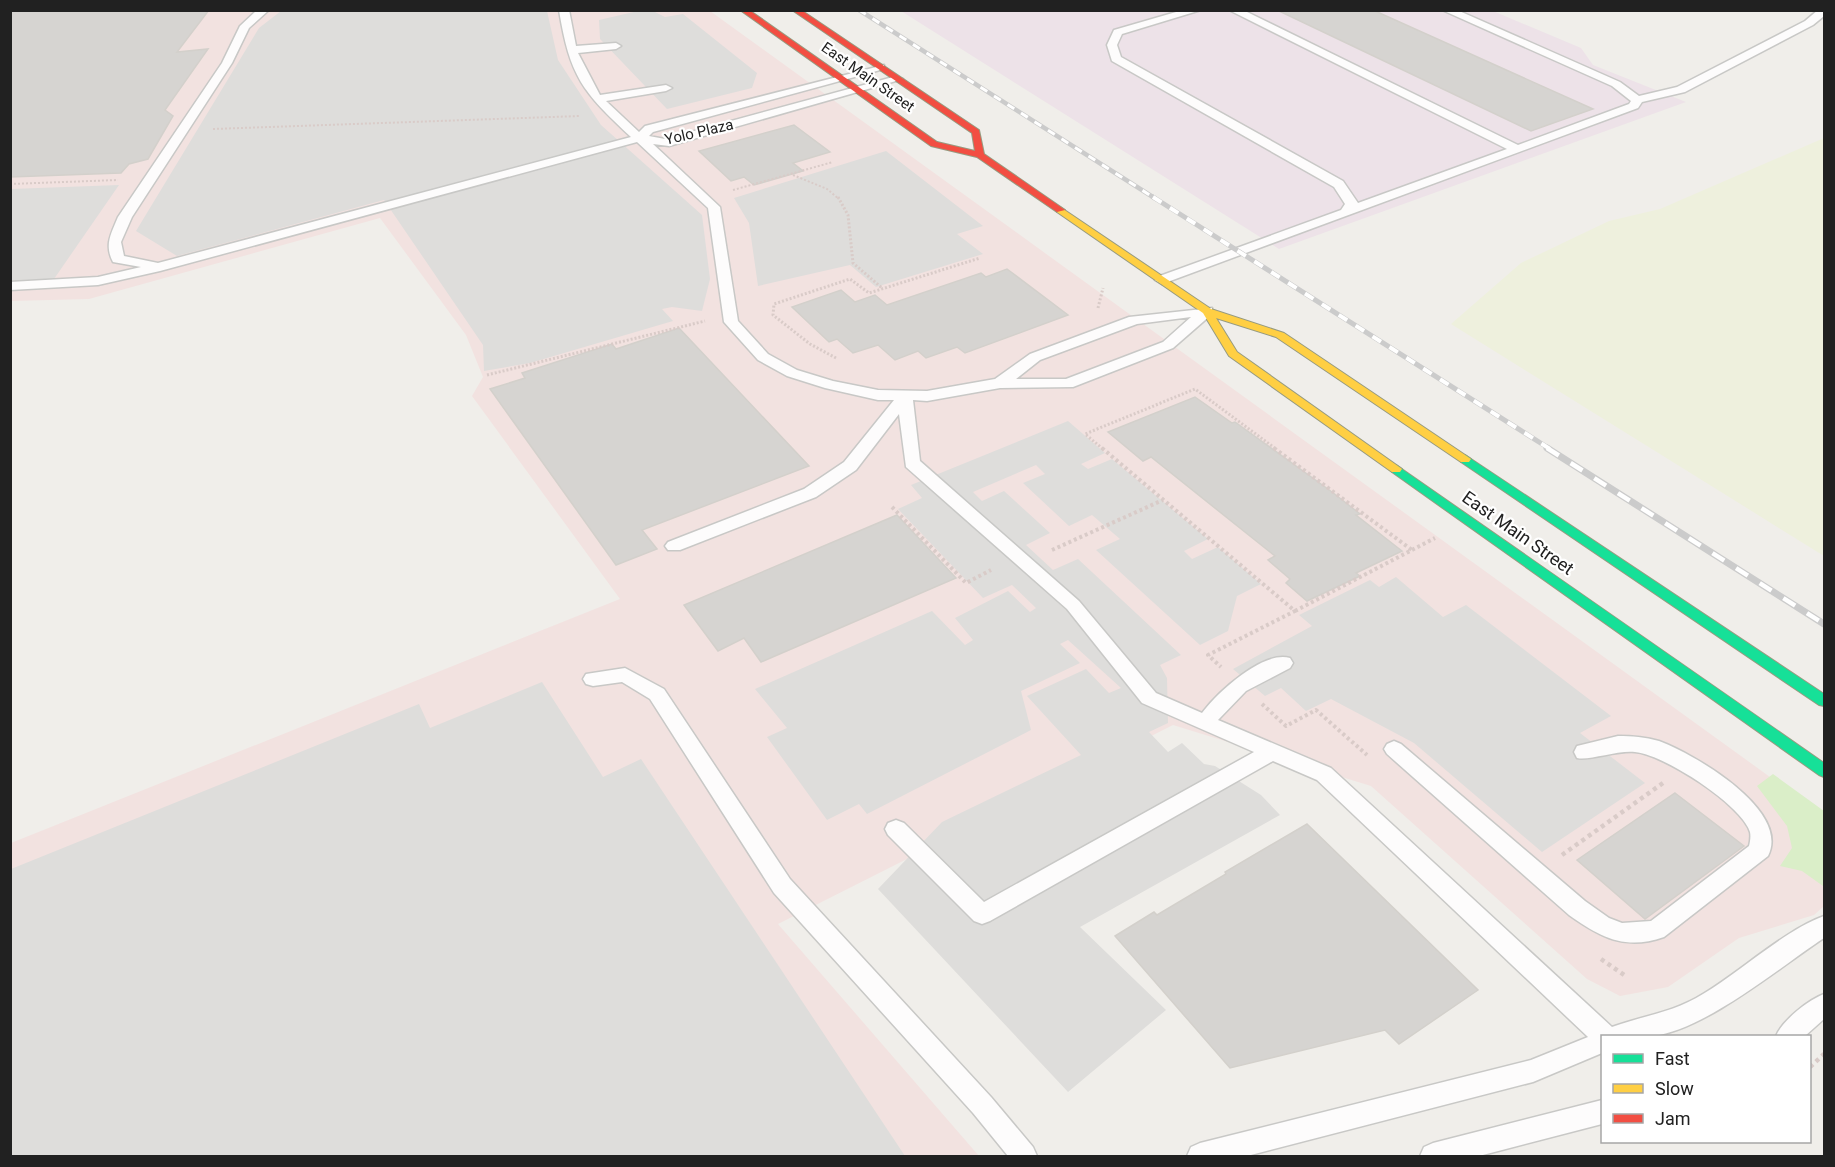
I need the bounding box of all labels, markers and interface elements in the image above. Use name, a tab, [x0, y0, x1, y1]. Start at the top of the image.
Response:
street label: East Main Street	[818, 38, 918, 116]
street label: Yolo Plaza	[663, 115, 735, 149]
street label: East Main Street	[1458, 486, 1578, 579]
legend	[1601, 1035, 1811, 1143]
text: Fast	[1655, 1048, 1690, 1069]
text: Slow	[1655, 1078, 1694, 1099]
text: Jam	[1655, 1108, 1691, 1129]

